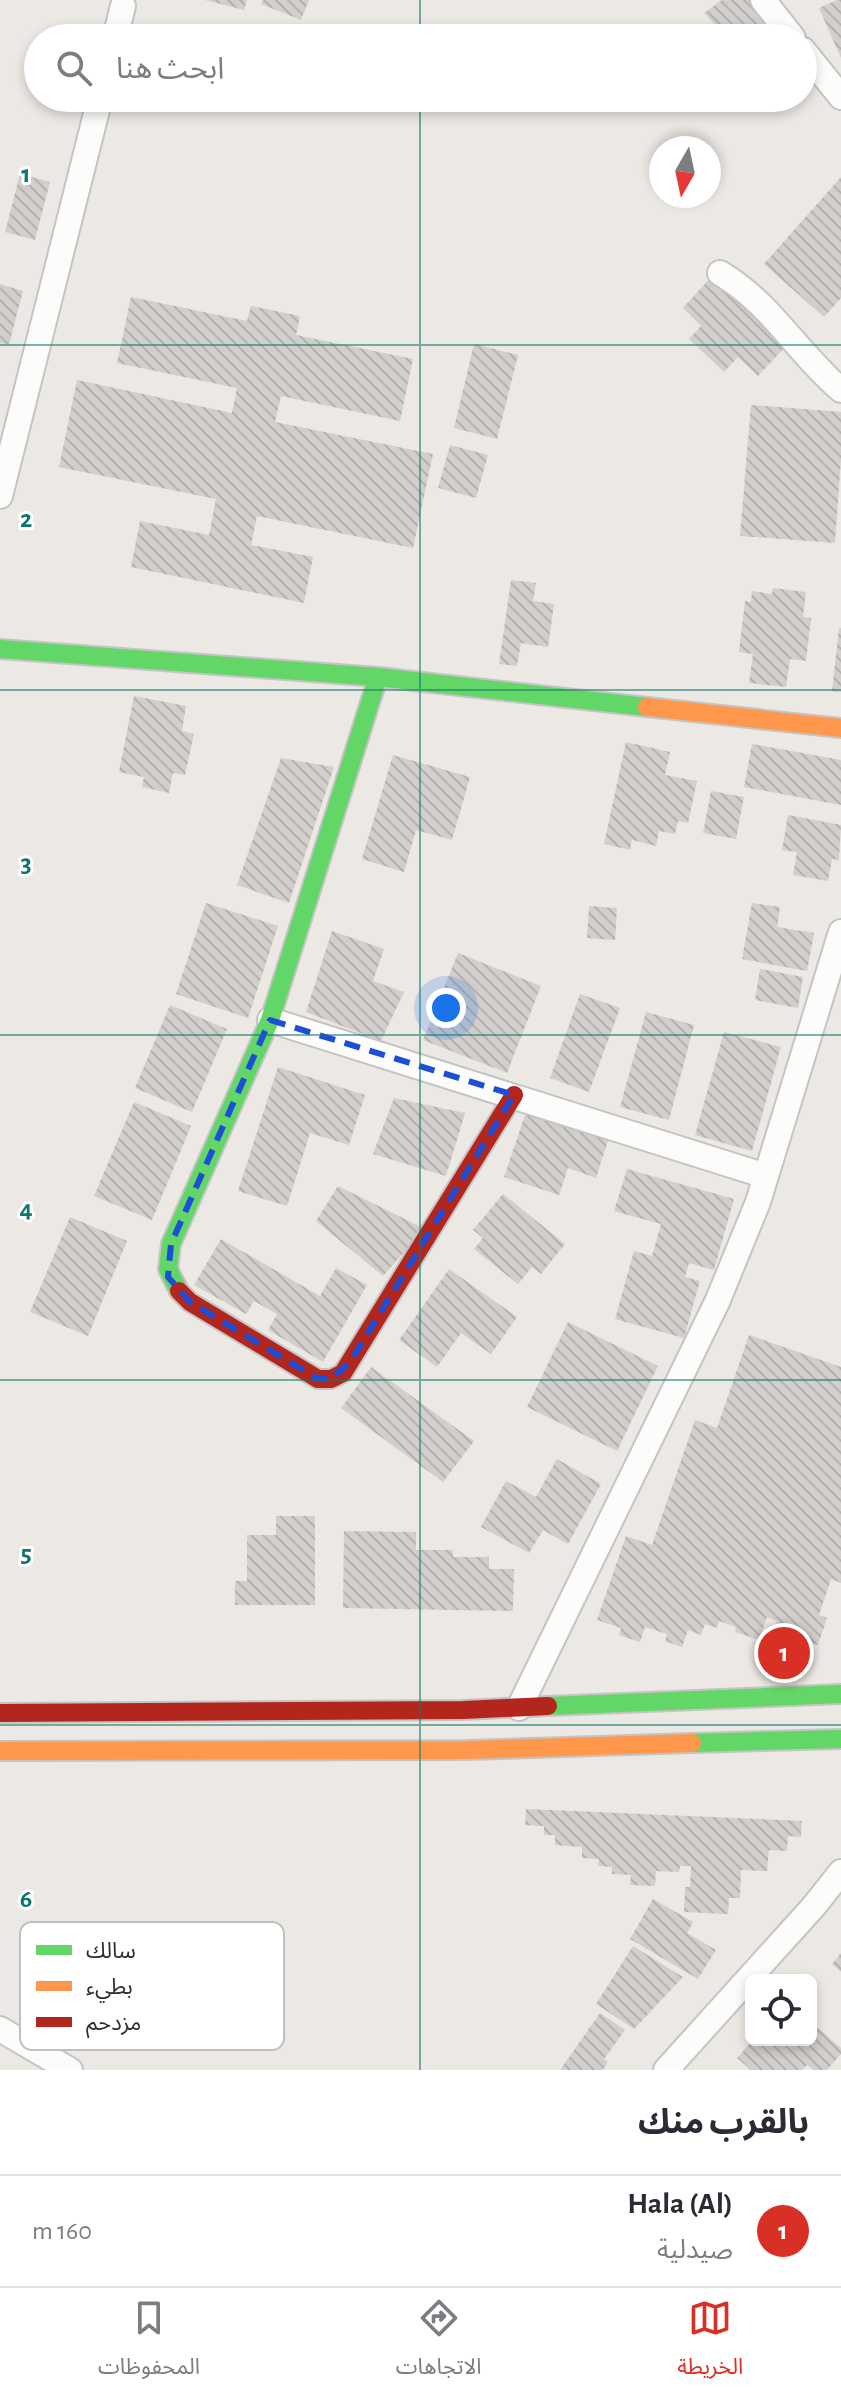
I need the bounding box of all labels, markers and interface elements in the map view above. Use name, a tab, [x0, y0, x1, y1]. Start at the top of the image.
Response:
search box	[24, 24, 817, 112]
icon: search	[52, 46, 96, 90]
text: ابحث هنا	[116, 54, 224, 84]
north arrow	[649, 136, 721, 208]
text: 1	[21, 161, 31, 187]
text: 2	[20, 506, 32, 532]
text: 3	[20, 851, 32, 877]
your location	[426, 988, 466, 1028]
text: 4	[19, 1196, 33, 1222]
text: 5	[20, 1541, 32, 1567]
pin: 1	[758, 1623, 810, 1683]
text: 6	[20, 1886, 32, 1912]
legend	[20, 1922, 284, 2050]
text: سالك	[86, 1940, 136, 1962]
map controls	[745, 1974, 817, 2046]
button: locate	[745, 1974, 817, 2046]
text: بطيء	[86, 1976, 133, 2003]
text: مزدحم	[86, 2012, 141, 2039]
text: بالقرب منك	[638, 2106, 809, 2140]
text: Hala (Al)	[627, 2189, 733, 2219]
text: 160 m	[32, 2218, 92, 2244]
text: 1	[778, 2218, 788, 2244]
text: صيدلية	[657, 2237, 733, 2263]
tab: المحفوظات	[98, 2296, 200, 2390]
tab: الاتجاهات	[396, 2296, 482, 2390]
tab: الخريطة	[677, 2296, 743, 2390]

